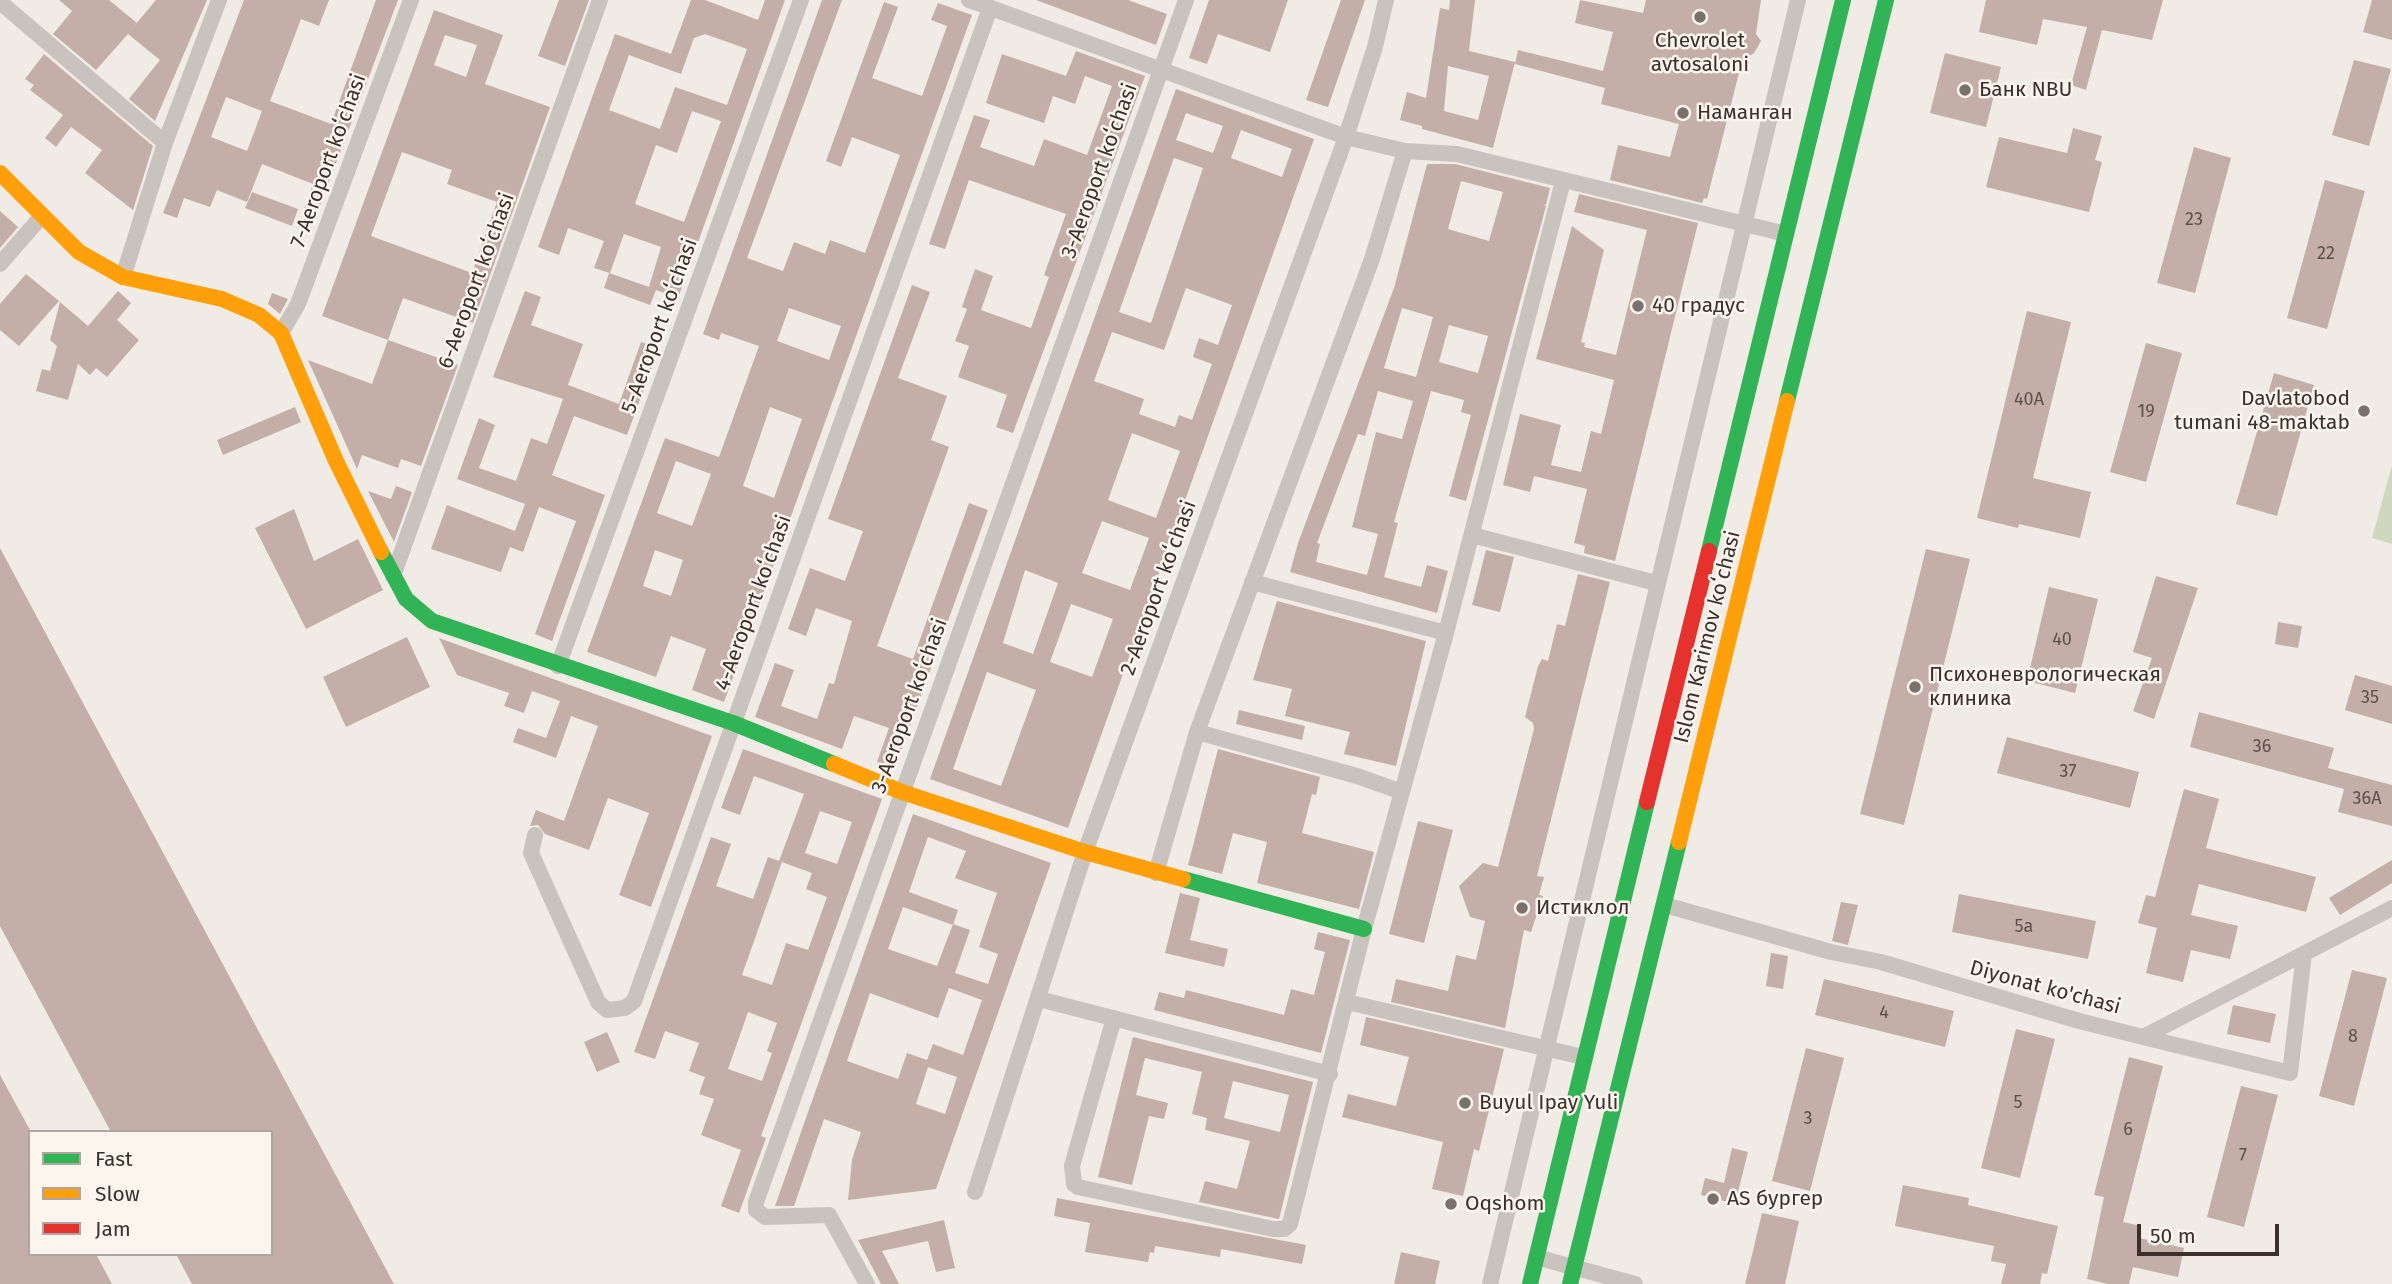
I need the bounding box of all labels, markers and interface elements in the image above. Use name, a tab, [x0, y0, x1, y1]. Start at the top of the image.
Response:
marker: Chevrolet avtosaloni	[1692, 9, 1708, 25]
place label: Chevrolet avtosaloni	[1651, 28, 1749, 78]
street label: 7-Aeroport koʻchasi	[286, 71, 372, 251]
place label: Банк NBU	[1979, 77, 2073, 103]
street label: 3-Aeroport koʻchasi	[1057, 80, 1143, 262]
marker: Банк NBU	[1957, 82, 1973, 98]
place label: Наманган	[1697, 100, 1793, 126]
marker: Наманган	[1675, 105, 1691, 121]
street label: 6-Aeroport koʻchasi	[434, 190, 520, 372]
house number: 23	[2185, 209, 2203, 231]
street label: 5-Aeroport koʻchasi	[617, 235, 703, 417]
house number: 22	[2317, 243, 2335, 265]
place label: 40 градус	[1652, 293, 1745, 319]
marker: 40 градус	[1630, 298, 1646, 314]
place label: Davlatobod tumani 48-maktab	[2174, 386, 2350, 436]
house number: 40A	[2014, 389, 2044, 411]
house number: 19	[2137, 401, 2155, 423]
marker: Davlatobod tumani 48-maktab	[2356, 403, 2372, 419]
street label: 2-Aeroport koʻchasi	[1116, 497, 1202, 679]
street label: 4-Aeroport koʻchasi	[711, 512, 797, 694]
street label: Islom Karimov koʻchasi	[1669, 528, 1747, 746]
street label: 3-Aeroport koʻchasi	[867, 615, 953, 797]
house number: 40	[2052, 629, 2072, 651]
place label: Психоневрологическая клиника	[1929, 662, 2161, 712]
marker: Психоневрологическая клиника	[1907, 679, 1923, 695]
house number: 35	[2361, 687, 2379, 709]
house number: 36	[2253, 736, 2271, 758]
house number: 37	[2060, 761, 2076, 783]
house number: 36A	[2353, 788, 2381, 810]
place label: Истиклол	[1536, 895, 1630, 921]
marker: Истиклол	[1514, 900, 1530, 916]
house number: 5a	[2015, 916, 2033, 938]
street label: Diyonat ko'chasi	[1967, 956, 2123, 1020]
house number: 4	[1879, 1002, 1889, 1024]
house number: 8	[2348, 1026, 2358, 1048]
place label: Buyul Ipay Yuli	[1479, 1090, 1619, 1116]
house number: 5	[2013, 1092, 2023, 1114]
marker: Buyul Ipay Yuli	[1457, 1095, 1473, 1111]
house number: 3	[1804, 1108, 1812, 1130]
house number: 6	[2123, 1119, 2133, 1141]
legend	[28, 1130, 273, 1256]
house number: 7	[2239, 1145, 2247, 1167]
text: Fast	[95, 1146, 133, 1172]
text: Slow	[95, 1181, 140, 1207]
place label: AS бургер	[1727, 1186, 1823, 1212]
place label: Oqshom	[1465, 1191, 1544, 1217]
marker: AS бургер	[1705, 1191, 1721, 1207]
marker: Oqshom	[1443, 1196, 1459, 1212]
scale bar	[2140, 1210, 2282, 1254]
text: Jam	[95, 1216, 131, 1242]
text: 50 m	[2150, 1223, 2196, 1249]

